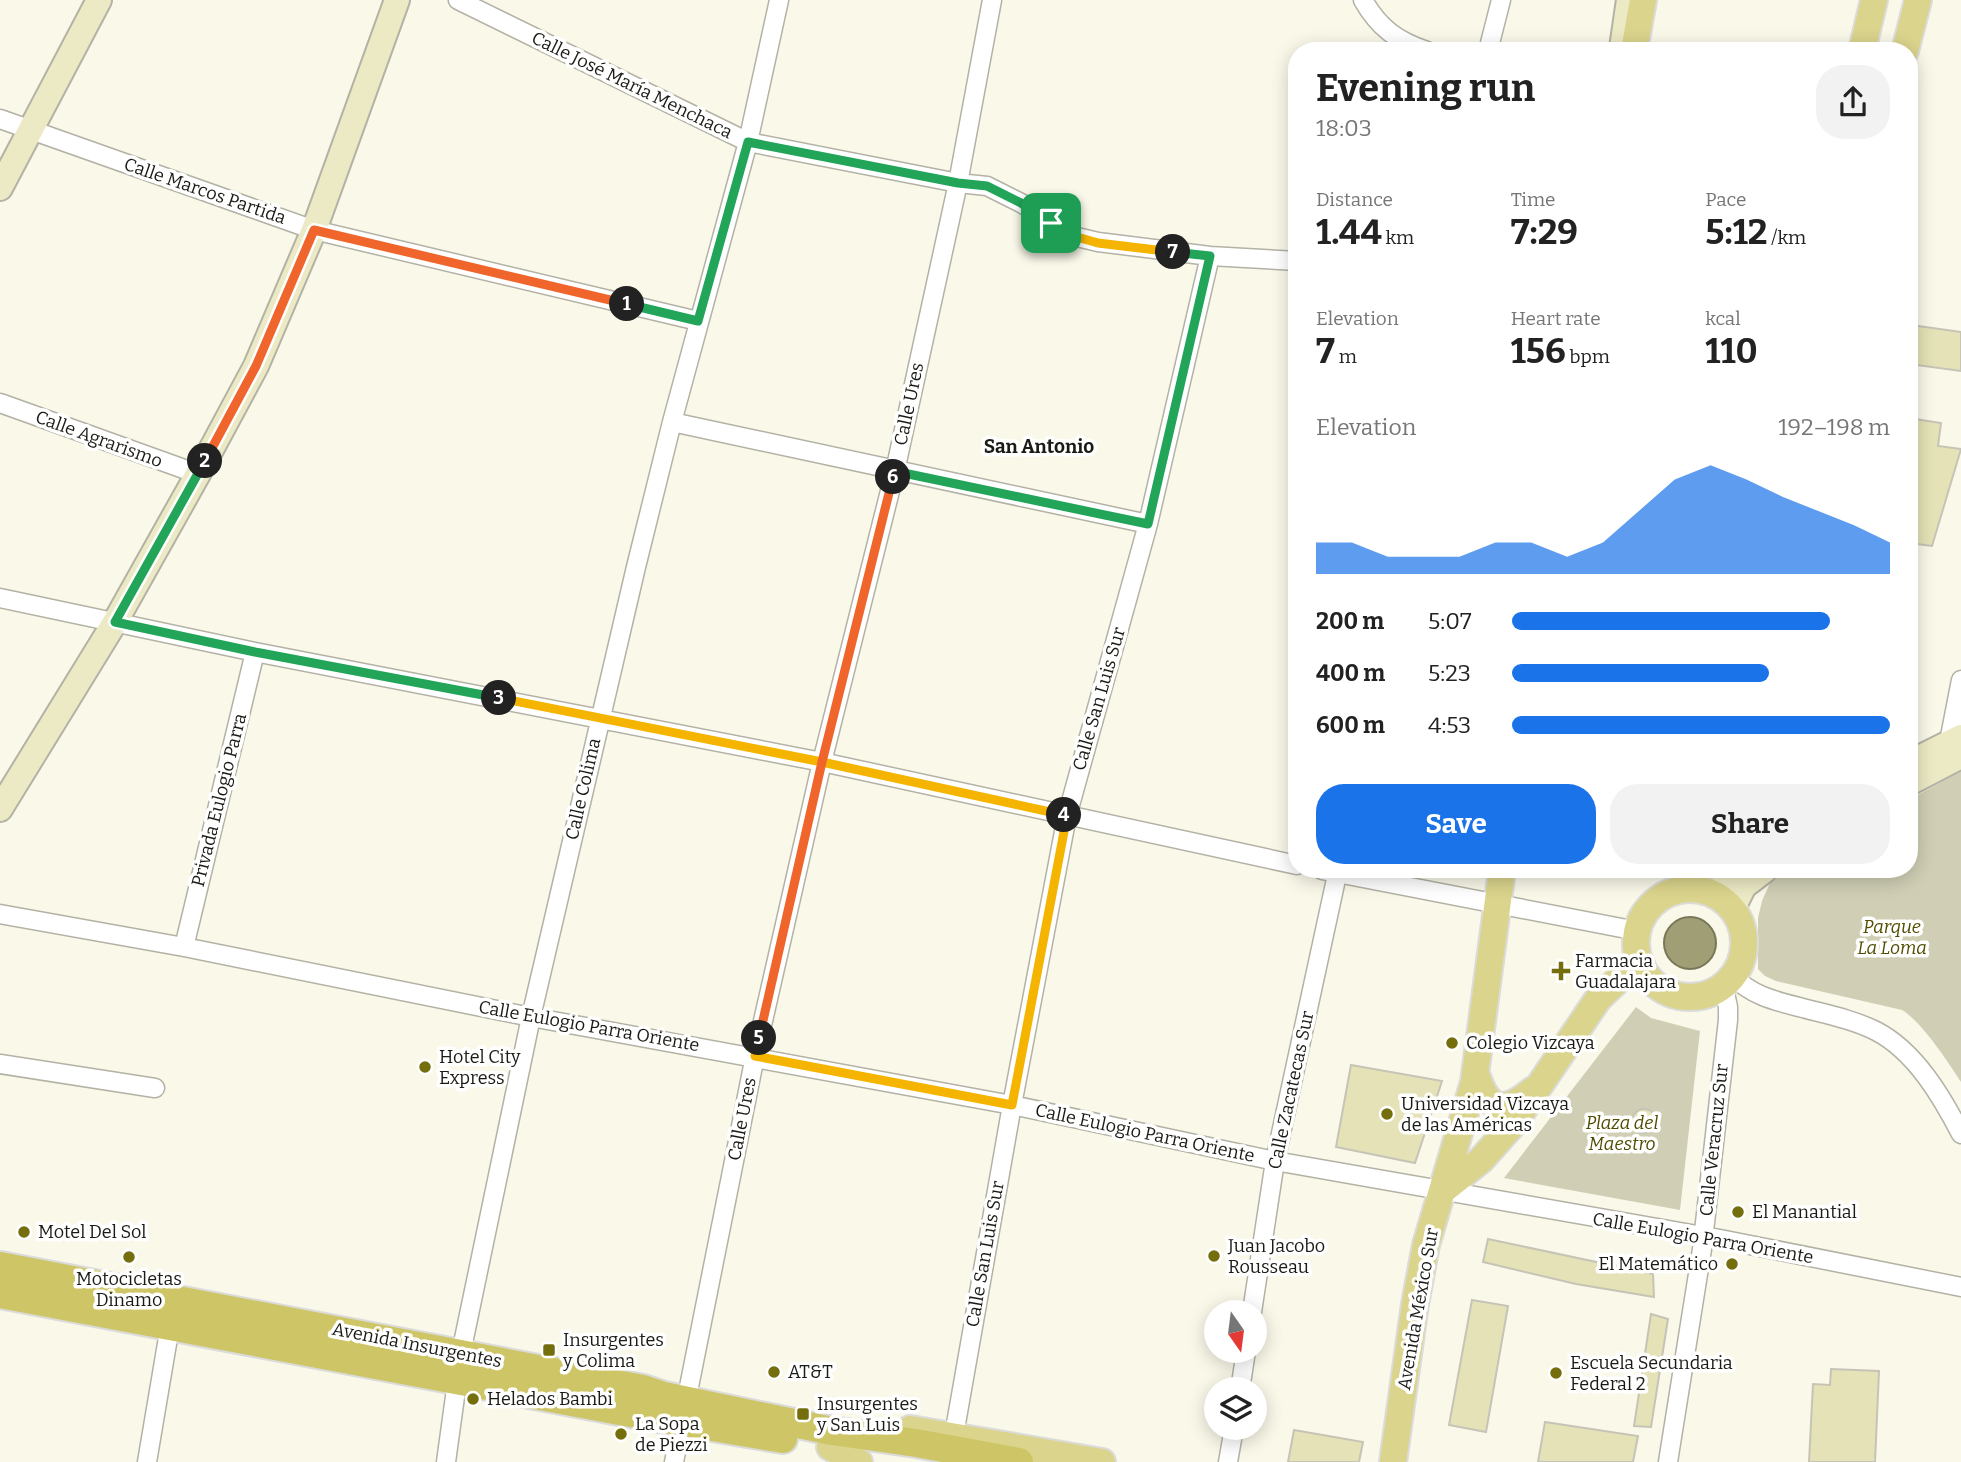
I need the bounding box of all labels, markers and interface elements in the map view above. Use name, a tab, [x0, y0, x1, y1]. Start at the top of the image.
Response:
street label: Calle José María Menchaca	[528, 27, 736, 143]
text: Evening run	[1316, 65, 1535, 111]
button: share	[1816, 65, 1890, 139]
text: 18:03	[1316, 114, 1372, 142]
street label: Calle Marcos Partida	[121, 153, 289, 229]
text: Distance	[1316, 188, 1393, 211]
text: Time	[1511, 188, 1556, 211]
text: Pace	[1705, 188, 1746, 211]
pin	[1021, 193, 1081, 253]
icon: arrive	[1032, 204, 1070, 242]
text: 1.44	[1316, 211, 1382, 253]
text: 7:29	[1511, 211, 1578, 253]
text: 5:12	[1705, 211, 1767, 253]
text: km	[1382, 226, 1414, 249]
text: /km	[1767, 226, 1806, 249]
pin: 7	[1156, 234, 1190, 270]
text: 7	[1167, 240, 1178, 263]
pin: 1	[610, 286, 644, 322]
text: 1	[622, 292, 631, 315]
text: Elevation	[1316, 307, 1399, 330]
text: Heart rate	[1511, 307, 1601, 330]
text: kcal	[1705, 307, 1741, 330]
text: 7	[1316, 330, 1335, 372]
text: 156	[1511, 330, 1566, 372]
text: 110	[1705, 330, 1758, 372]
text: m	[1335, 345, 1357, 368]
text: bpm	[1566, 345, 1610, 368]
street label: Calle Ures	[889, 360, 929, 448]
street label: Calle Agrarismo	[33, 406, 165, 472]
text: Elevation	[1316, 413, 1416, 441]
text: 192–198 m	[1778, 413, 1890, 441]
district label: San Antonio	[984, 435, 1094, 458]
pin: 2	[188, 444, 222, 478]
text: 2	[199, 449, 210, 472]
pin: 6	[876, 460, 910, 494]
text: 6	[887, 465, 898, 488]
text: 200 m	[1316, 607, 1384, 635]
text: 5:07	[1428, 607, 1471, 635]
street label: Calle San Luis Sur	[1068, 625, 1130, 773]
text: 400 m	[1316, 659, 1385, 687]
text: 5:23	[1428, 659, 1471, 687]
pin: 3	[482, 680, 516, 716]
text: 3	[493, 686, 504, 709]
street label: Privada Eulogio Parra	[187, 711, 251, 889]
text: 600 m	[1316, 711, 1385, 739]
text: 4:53	[1428, 711, 1471, 739]
street label: Calle Colima	[561, 736, 605, 842]
button: Save	[1316, 784, 1596, 864]
button: Share	[1610, 784, 1890, 864]
pin: 4	[1046, 798, 1082, 832]
text: 4	[1058, 803, 1069, 826]
park label: Parque La Loma	[1857, 916, 1927, 959]
place label: Farmacia Guadalajara	[1575, 950, 1676, 993]
marker: Farmacia Guadalajara	[1553, 963, 1569, 979]
street label: Calle Eulogio Parra Oriente	[477, 996, 701, 1056]
street label: Calle Zacatecas Sur	[1263, 1009, 1319, 1171]
pin: 5	[742, 1020, 776, 1056]
text: 5	[753, 1026, 764, 1049]
place label: Colegio Vizcaya	[1466, 1032, 1595, 1054]
marker: Colegio Vizcaya	[1444, 1035, 1460, 1051]
place label: Hotel City Express	[439, 1046, 521, 1089]
marker: Hotel City Express	[417, 1059, 433, 1075]
street label: Calle Veracruz Sur	[1695, 1063, 1733, 1217]
street label: Calle Ures	[723, 1075, 761, 1163]
place label: Universidad Vizcaya de las Américas	[1401, 1093, 1569, 1136]
street label: Calle Eulogio Parra Oriente	[1033, 1099, 1257, 1167]
marker: Universidad Vizcaya de las Américas	[1379, 1106, 1395, 1122]
park label: Plaza del Maestro	[1586, 1112, 1658, 1155]
street label: Calle San Luis Sur	[961, 1179, 1009, 1329]
place label: El Manantial	[1752, 1201, 1857, 1223]
marker: El Manantial	[1730, 1204, 1746, 1220]
street label: Calle Eulogio Parra Oriente	[1591, 1208, 1815, 1268]
place label: Motel Del Sol	[38, 1221, 147, 1243]
marker: Motel Del Sol	[16, 1224, 32, 1240]
street label: Avenida México Sur	[1393, 1226, 1443, 1392]
place label: Juan Jacobo Rousseau	[1227, 1235, 1325, 1278]
marker: Juan Jacobo Rousseau	[1206, 1248, 1222, 1264]
marker: Motocicletas Dinamo	[121, 1249, 137, 1265]
place label: El Matemático	[1598, 1253, 1718, 1275]
marker: El Matemático	[1724, 1256, 1740, 1272]
place label: Motocicletas Dinamo	[76, 1268, 182, 1311]
north arrow	[1204, 1300, 1267, 1363]
map controls	[1204, 1300, 1267, 1440]
street label: Avenida Insurgentes	[330, 1318, 504, 1372]
place label: Insurgentes y Colima	[562, 1329, 664, 1372]
marker: Insurgentes y Colima	[541, 1342, 557, 1358]
place label: Escuela Secundaria Federal 2	[1570, 1352, 1733, 1395]
place label: AT&T	[788, 1361, 833, 1383]
marker: AT&T	[766, 1364, 782, 1380]
marker: Escuela Secundaria Federal 2	[1548, 1365, 1564, 1381]
button: layers	[1204, 1377, 1267, 1440]
place label: Helados Bambi	[487, 1388, 613, 1410]
marker: Helados Bambi	[465, 1391, 481, 1407]
place label: Insurgentes y San Luis	[816, 1393, 918, 1436]
marker: Insurgentes y San Luis	[795, 1406, 811, 1422]
place label: La Sopa de Piezzi	[635, 1413, 708, 1456]
marker: La Sopa de Piezzi	[613, 1426, 629, 1442]

